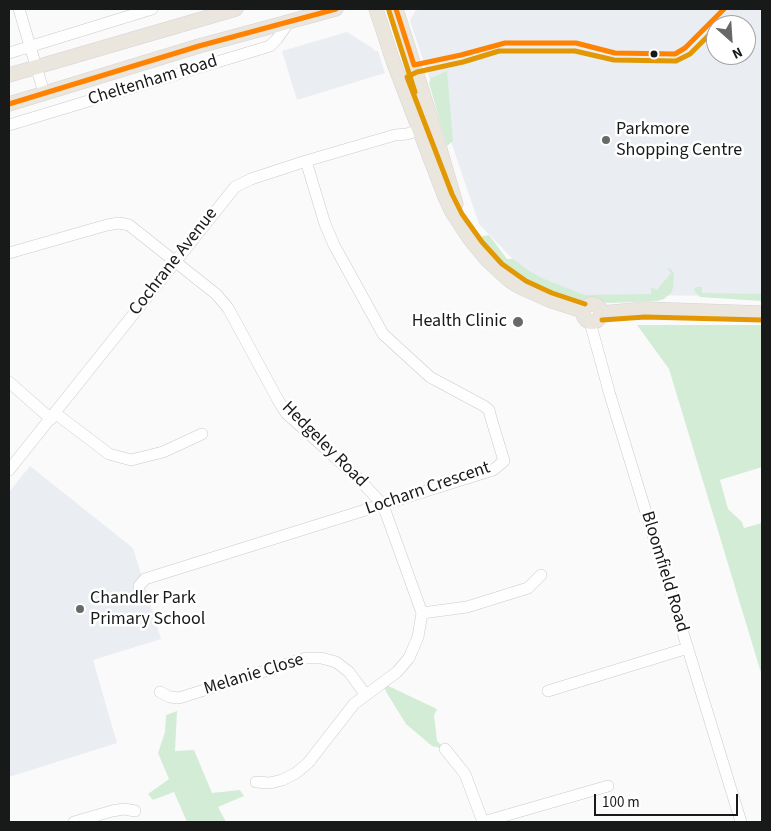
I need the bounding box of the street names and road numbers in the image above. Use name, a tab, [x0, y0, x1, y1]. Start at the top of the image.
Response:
street label: Cheltenham Road	[86, 51, 220, 111]
street label: Cochrane Avenue	[125, 204, 223, 320]
street label: Hedgeley Road	[277, 398, 371, 492]
street label: Locharn Crescent	[363, 458, 493, 520]
street label: Bloomfield Road	[635, 509, 693, 635]
street label: Melanie Close	[201, 650, 307, 700]

